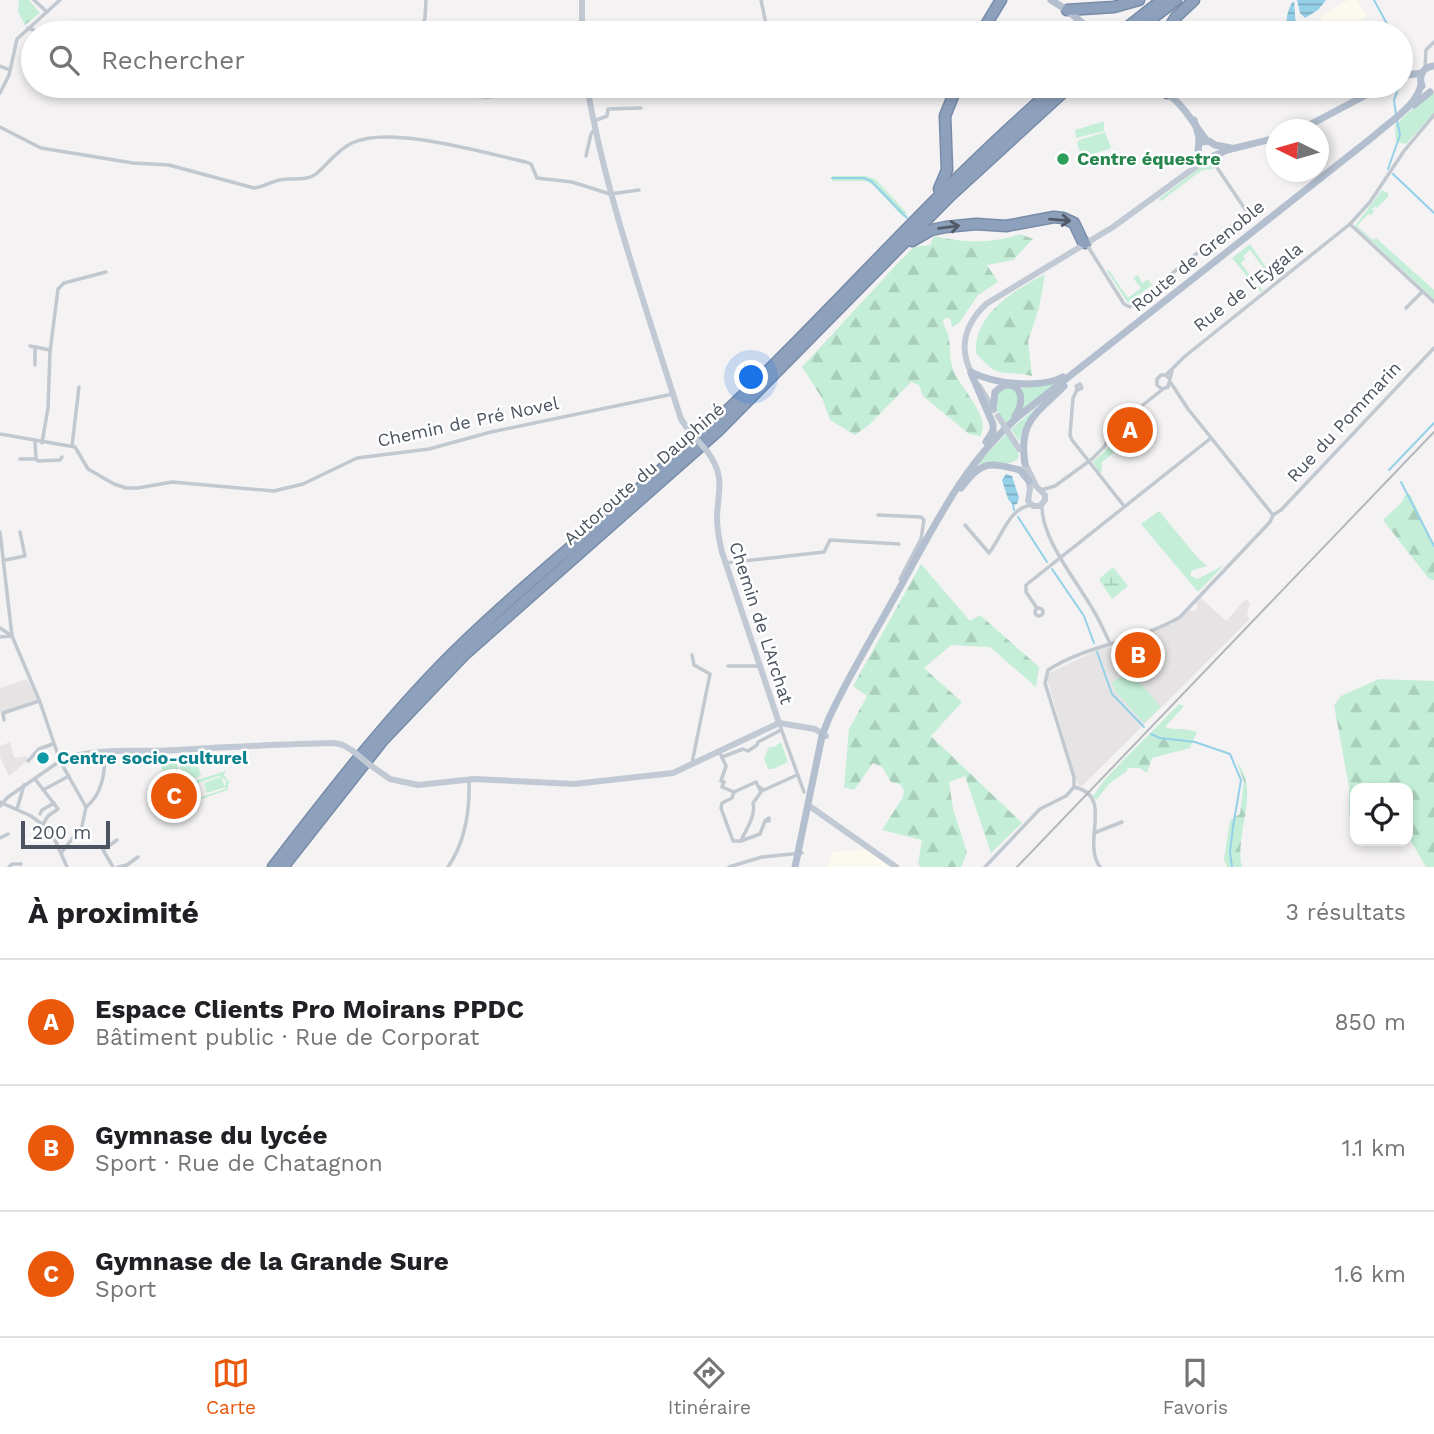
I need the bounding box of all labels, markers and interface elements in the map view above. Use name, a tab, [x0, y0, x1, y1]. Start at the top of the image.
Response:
search box	[21, 21, 1413, 98]
icon: search	[45, 41, 83, 79]
text: Rechercher	[101, 45, 245, 75]
north arrow	[1266, 119, 1329, 182]
place label: Centre équestre	[1077, 148, 1221, 169]
marker: Centre équestre	[1055, 151, 1071, 167]
street label: Route de Grenoble	[1127, 196, 1268, 316]
one-way arrow	[1048, 214, 1070, 227]
one-way arrow	[937, 221, 959, 234]
street label: Rue de l'Eygala	[1189, 238, 1306, 336]
street label: Rue du Pommarin	[1282, 357, 1405, 486]
your location	[734, 360, 768, 394]
street label: Chemin de Pré Novel	[375, 392, 561, 451]
street label: Autoroute du Dauphiné	[559, 398, 728, 549]
pin: A	[1107, 404, 1153, 456]
street label: Chemin de L'Archat	[725, 539, 798, 707]
pin: B	[1115, 629, 1161, 681]
place label: Centre socio-culturel	[57, 747, 248, 768]
marker: Centre socio-culturel	[35, 750, 51, 766]
pin: C	[151, 770, 197, 822]
map controls	[1350, 783, 1413, 846]
button: locate	[1350, 783, 1413, 846]
scale bar	[21, 818, 110, 850]
text: 200 m	[32, 821, 91, 844]
text: À proximité	[28, 895, 199, 930]
text: 3 résultats	[1286, 899, 1406, 926]
text: Espace Clients Pro Moirans PPDC	[95, 994, 524, 1024]
text: A	[43, 1009, 59, 1036]
text: 850 m	[1334, 1009, 1406, 1036]
text: Bâtiment public · Rue de Corporat	[95, 1024, 479, 1051]
text: Gymnase du lycée	[95, 1120, 327, 1150]
text: B	[43, 1135, 59, 1162]
text: 1.1 km	[1342, 1135, 1406, 1162]
text: Sport · Rue de Chatagnon	[95, 1150, 383, 1177]
text: Gymnase de la Grande Sure	[95, 1246, 449, 1276]
text: C	[43, 1261, 59, 1288]
text: 1.6 km	[1334, 1261, 1406, 1288]
text: Sport	[95, 1276, 156, 1303]
tab: Carte	[206, 1354, 256, 1419]
tab: Itinéraire	[668, 1354, 751, 1419]
tab: Favoris	[1163, 1354, 1228, 1419]

